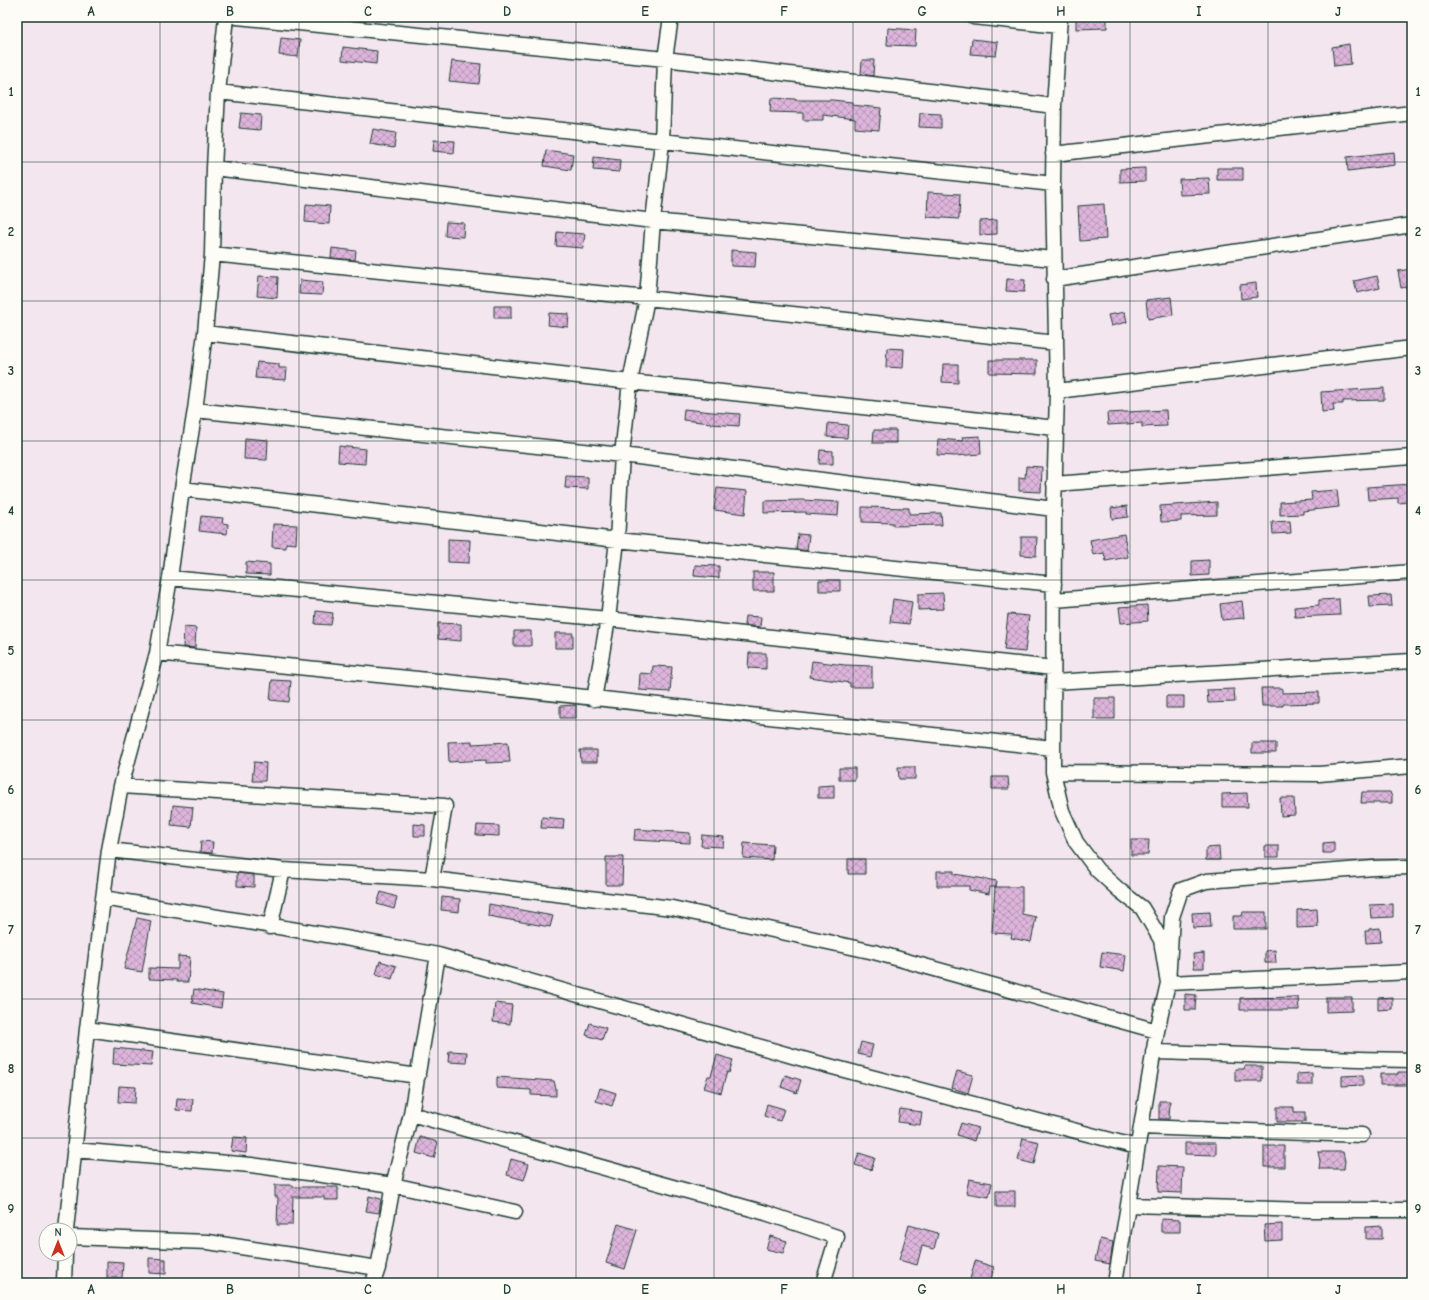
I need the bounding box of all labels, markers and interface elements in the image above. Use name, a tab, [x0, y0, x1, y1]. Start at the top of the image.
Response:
text: A	[87, 4, 95, 19]
text: B	[226, 4, 234, 19]
text: C	[364, 4, 372, 19]
text: D	[503, 4, 511, 19]
text: E	[641, 4, 649, 19]
text: F	[780, 4, 788, 19]
text: G	[917, 4, 927, 19]
text: H	[1056, 4, 1066, 19]
text: I	[1196, 4, 1202, 19]
text: J	[1335, 4, 1341, 19]
text: 1	[8, 84, 14, 99]
text: 1	[1415, 84, 1421, 99]
text: 2	[8, 224, 14, 239]
text: 2	[1415, 224, 1421, 239]
text: 3	[8, 363, 14, 378]
text: 3	[1415, 363, 1421, 378]
text: 4	[8, 503, 14, 518]
text: 4	[1415, 503, 1421, 518]
text: 5	[8, 643, 15, 658]
text: 5	[1415, 643, 1422, 658]
text: 6	[8, 782, 15, 797]
text: 6	[1415, 782, 1422, 797]
text: 7	[8, 922, 14, 937]
text: 7	[1415, 922, 1421, 937]
text: 8	[8, 1061, 14, 1076]
text: 8	[1415, 1061, 1421, 1076]
text: 9	[8, 1201, 15, 1216]
text: 9	[1415, 1201, 1422, 1216]
north arrow	[38, 1222, 78, 1262]
text: N	[54, 1226, 62, 1239]
text: A	[87, 1282, 95, 1297]
text: B	[226, 1282, 234, 1297]
text: C	[364, 1282, 372, 1297]
text: D	[503, 1282, 511, 1297]
text: E	[641, 1282, 649, 1297]
text: F	[780, 1282, 788, 1297]
text: G	[917, 1282, 927, 1297]
text: H	[1056, 1282, 1066, 1297]
text: I	[1196, 1282, 1202, 1297]
text: J	[1335, 1282, 1341, 1297]

